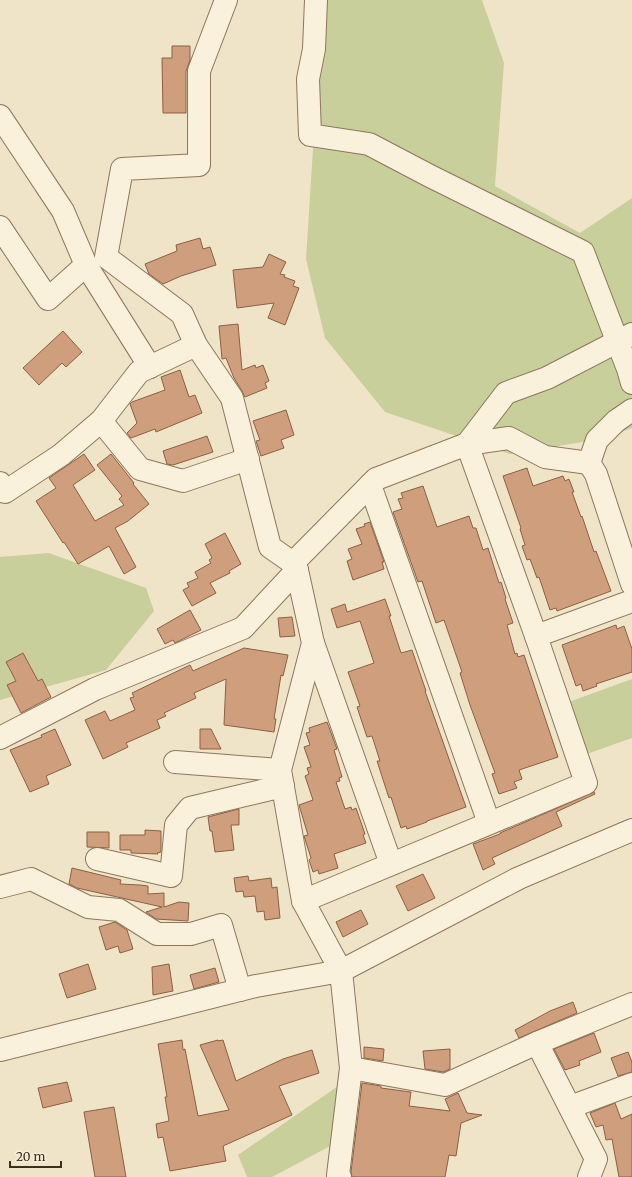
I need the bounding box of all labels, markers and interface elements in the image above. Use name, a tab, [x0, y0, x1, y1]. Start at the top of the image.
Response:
scale bar	[10, 1143, 61, 1169]
text: 20 m	[16, 1149, 45, 1164]

